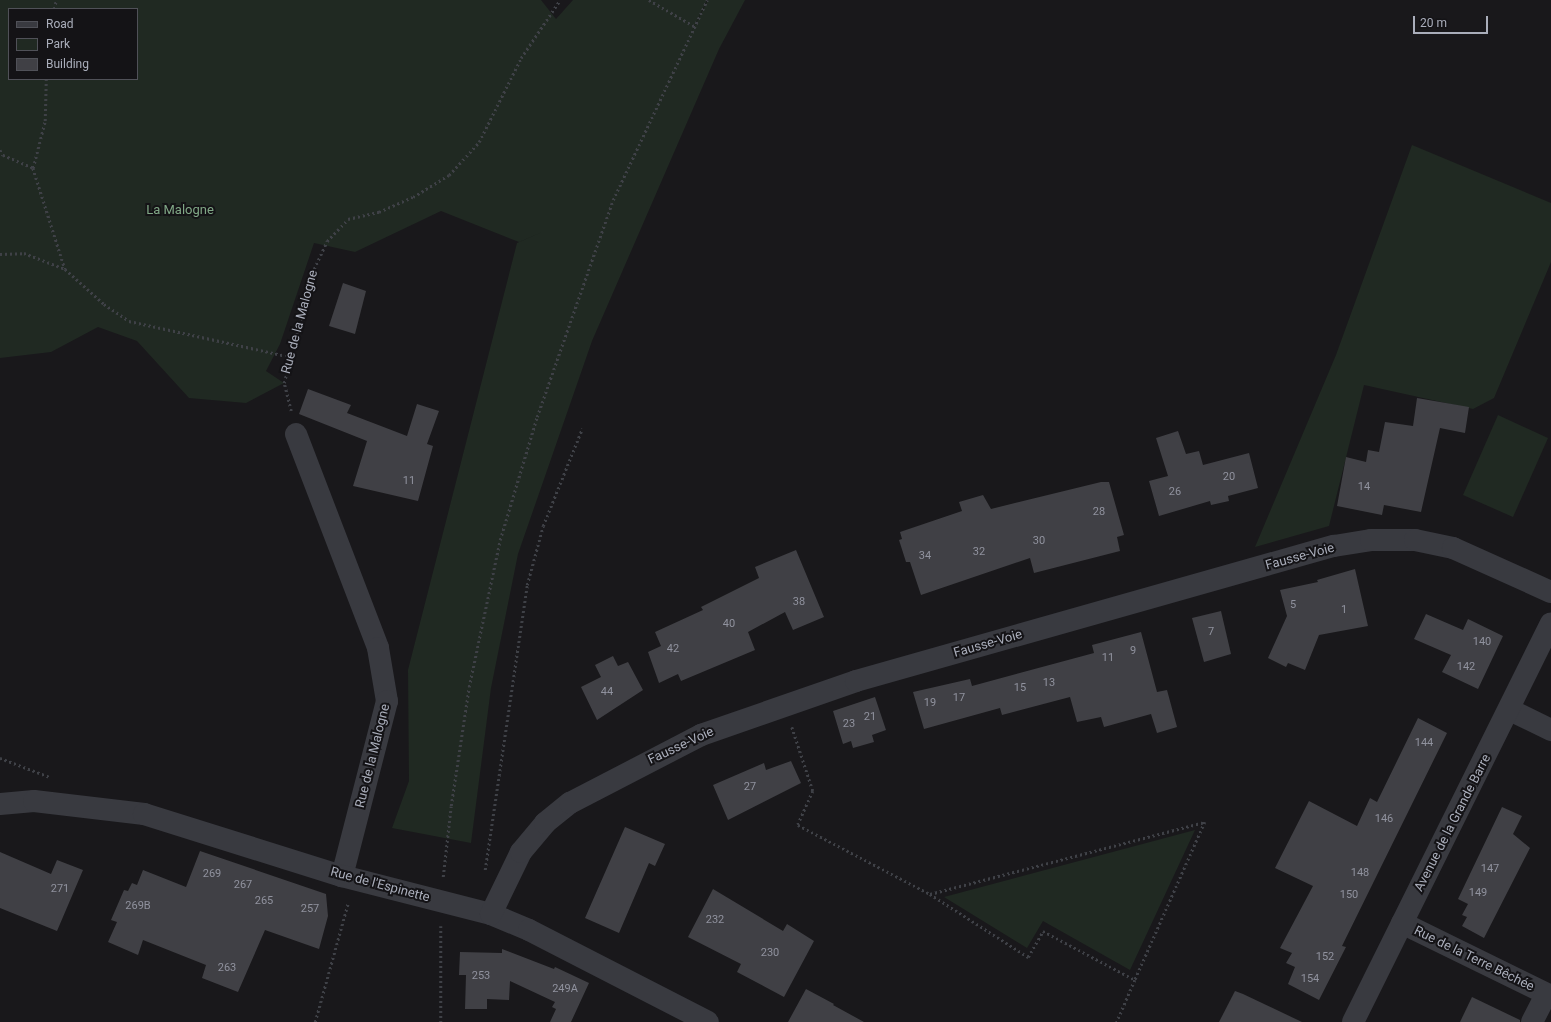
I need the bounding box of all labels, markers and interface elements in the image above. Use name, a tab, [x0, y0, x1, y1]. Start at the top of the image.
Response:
legend	[8, 8, 138, 80]
scale bar	[1415, 8, 1490, 34]
text: 20 m	[1420, 16, 1447, 30]
text: Road	[46, 17, 74, 31]
text: Park	[46, 37, 70, 51]
text: Building	[46, 57, 89, 71]
park label: La Malogne	[146, 202, 214, 218]
street label: Rue de la Malogne	[279, 269, 321, 375]
house number: 20	[1223, 470, 1235, 484]
house number: 11	[403, 474, 415, 488]
house number: 14	[1358, 480, 1370, 494]
house number: 26	[1169, 485, 1181, 499]
house number: 28	[1093, 505, 1105, 519]
house number: 30	[1033, 534, 1045, 548]
street label: Fausse-Voie	[1264, 540, 1336, 574]
house number: 32	[973, 545, 985, 559]
house number: 34	[919, 549, 931, 563]
house number: 38	[793, 595, 805, 609]
house number: 5	[1290, 598, 1296, 612]
house number: 1	[1341, 603, 1347, 617]
house number: 40	[723, 617, 735, 631]
house number: 7	[1208, 625, 1214, 639]
street label: Fausse-Voie	[952, 627, 1024, 661]
house number: 140	[1473, 635, 1491, 649]
house number: 42	[667, 642, 679, 656]
house number: 9	[1130, 644, 1136, 658]
house number: 11	[1102, 651, 1114, 665]
house number: 142	[1457, 660, 1475, 674]
house number: 13	[1043, 676, 1055, 690]
house number: 15	[1014, 681, 1026, 695]
house number: 44	[601, 685, 613, 699]
house number: 17	[953, 691, 965, 705]
house number: 19	[924, 696, 936, 710]
street label: Rue de la Malogne	[353, 702, 393, 810]
house number: 21	[864, 710, 876, 724]
house number: 23	[843, 717, 855, 731]
street label: Fausse-Voie	[646, 724, 716, 768]
house number: 144	[1415, 736, 1433, 750]
street label: Avenue de la Grande Barre	[1412, 752, 1494, 894]
house number: 27	[744, 780, 756, 794]
house number: 146	[1375, 812, 1393, 826]
house number: 147	[1481, 862, 1499, 876]
street label: Rue de l'Espinette	[329, 864, 431, 906]
house number: 148	[1351, 866, 1369, 880]
house number: 269	[203, 867, 221, 881]
house number: 267	[234, 878, 252, 892]
house number: 271	[51, 882, 69, 896]
house number: 149	[1469, 886, 1487, 900]
house number: 150	[1340, 888, 1358, 902]
house number: 265	[255, 894, 273, 908]
house number: 269B	[125, 899, 151, 913]
house number: 257	[301, 902, 319, 916]
house number: 232	[706, 913, 724, 927]
street label: Rue de la Terre Bêchée	[1411, 923, 1537, 995]
house number: 230	[761, 946, 779, 960]
house number: 152	[1316, 950, 1334, 964]
house number: 263	[218, 961, 236, 975]
house number: 253	[472, 969, 490, 983]
house number: 154	[1301, 972, 1319, 986]
house number: 249A	[552, 982, 578, 996]

